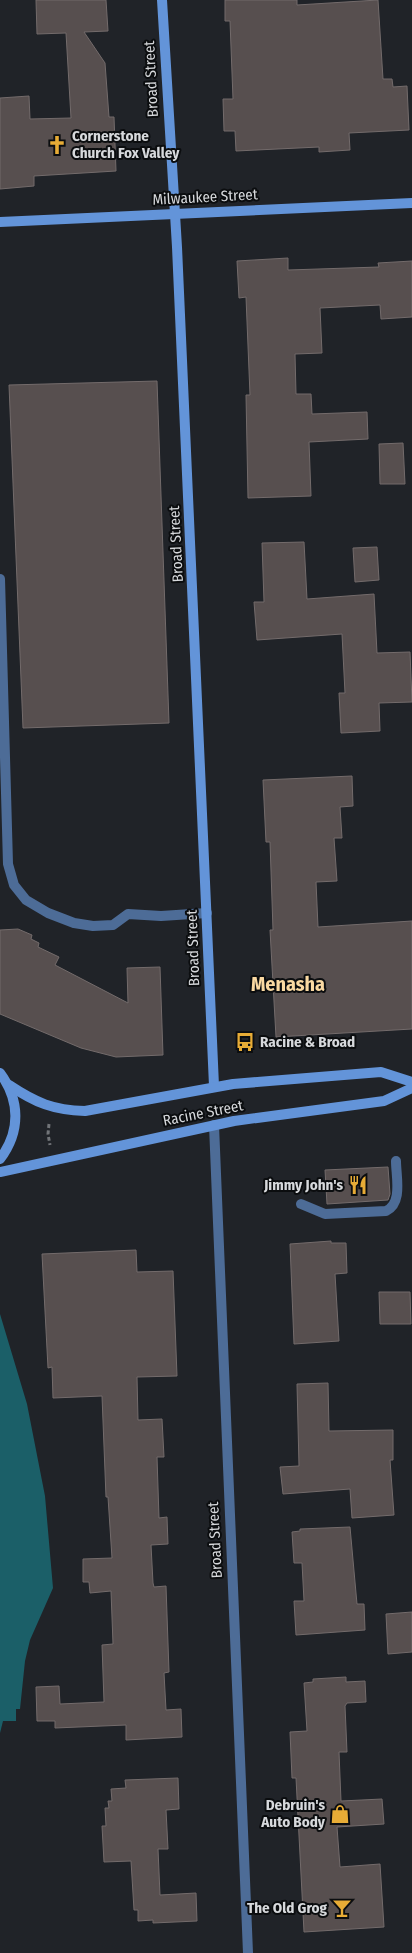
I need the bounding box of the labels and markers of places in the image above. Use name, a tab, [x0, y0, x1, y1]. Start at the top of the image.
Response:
place label: Cornerstone Church Fox Valley	[72, 127, 180, 162]
church icon: Cornerstone Church Fox Valley	[46, 134, 68, 156]
bus stop icon: Racine & Broad	[234, 1031, 256, 1053]
place label: Racine & Broad	[260, 1033, 355, 1051]
restaurant icon: Jimmy John's	[347, 1174, 369, 1196]
place label: Jimmy John's	[263, 1176, 343, 1194]
place label: Debruin's Auto Body	[260, 1796, 326, 1831]
shop icon: Debruin's Auto Body	[329, 1803, 351, 1825]
bar icon: The Old Grog	[331, 1897, 353, 1919]
place label: The Old Grog	[247, 1899, 328, 1917]

